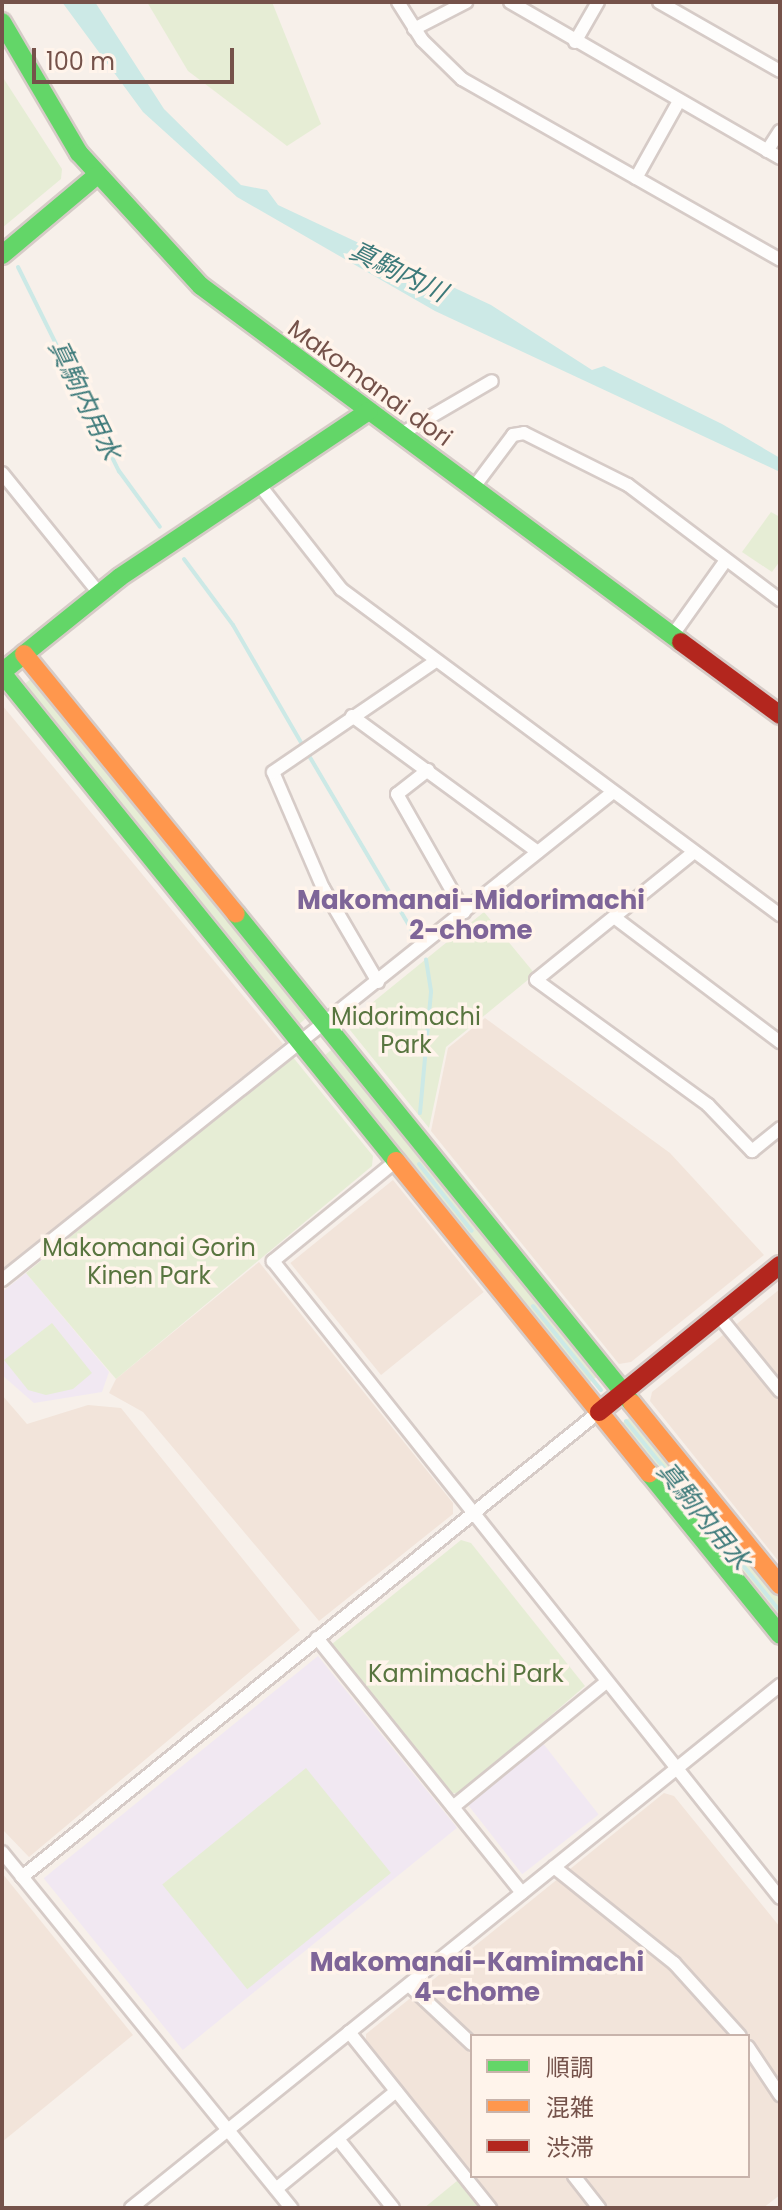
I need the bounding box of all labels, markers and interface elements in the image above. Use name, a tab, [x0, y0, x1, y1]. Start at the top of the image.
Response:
scale bar	[36, 32, 238, 82]
text: 100 m	[46, 45, 115, 78]
water label: 真駒内川	[344, 235, 452, 309]
street label: Makomanai dori	[282, 314, 458, 452]
water label: 真駒内用水	[41, 335, 127, 465]
district label: Makomanai-Midorimachi 2-chome	[297, 885, 645, 946]
park label: Midorimachi Park	[331, 1003, 481, 1059]
park label: Makomanai Gorin Kinen Park	[42, 1234, 256, 1290]
water label: 真駒内用水	[650, 1456, 756, 1576]
park label: Kamimachi Park	[368, 1660, 564, 1688]
district label: Makomanai-Kamimachi 4-chome	[310, 1947, 644, 2008]
legend	[470, 2034, 750, 2178]
text: 順調	[546, 2051, 594, 2084]
text: 混雑	[546, 2091, 594, 2124]
text: 渋滞	[546, 2131, 594, 2164]

